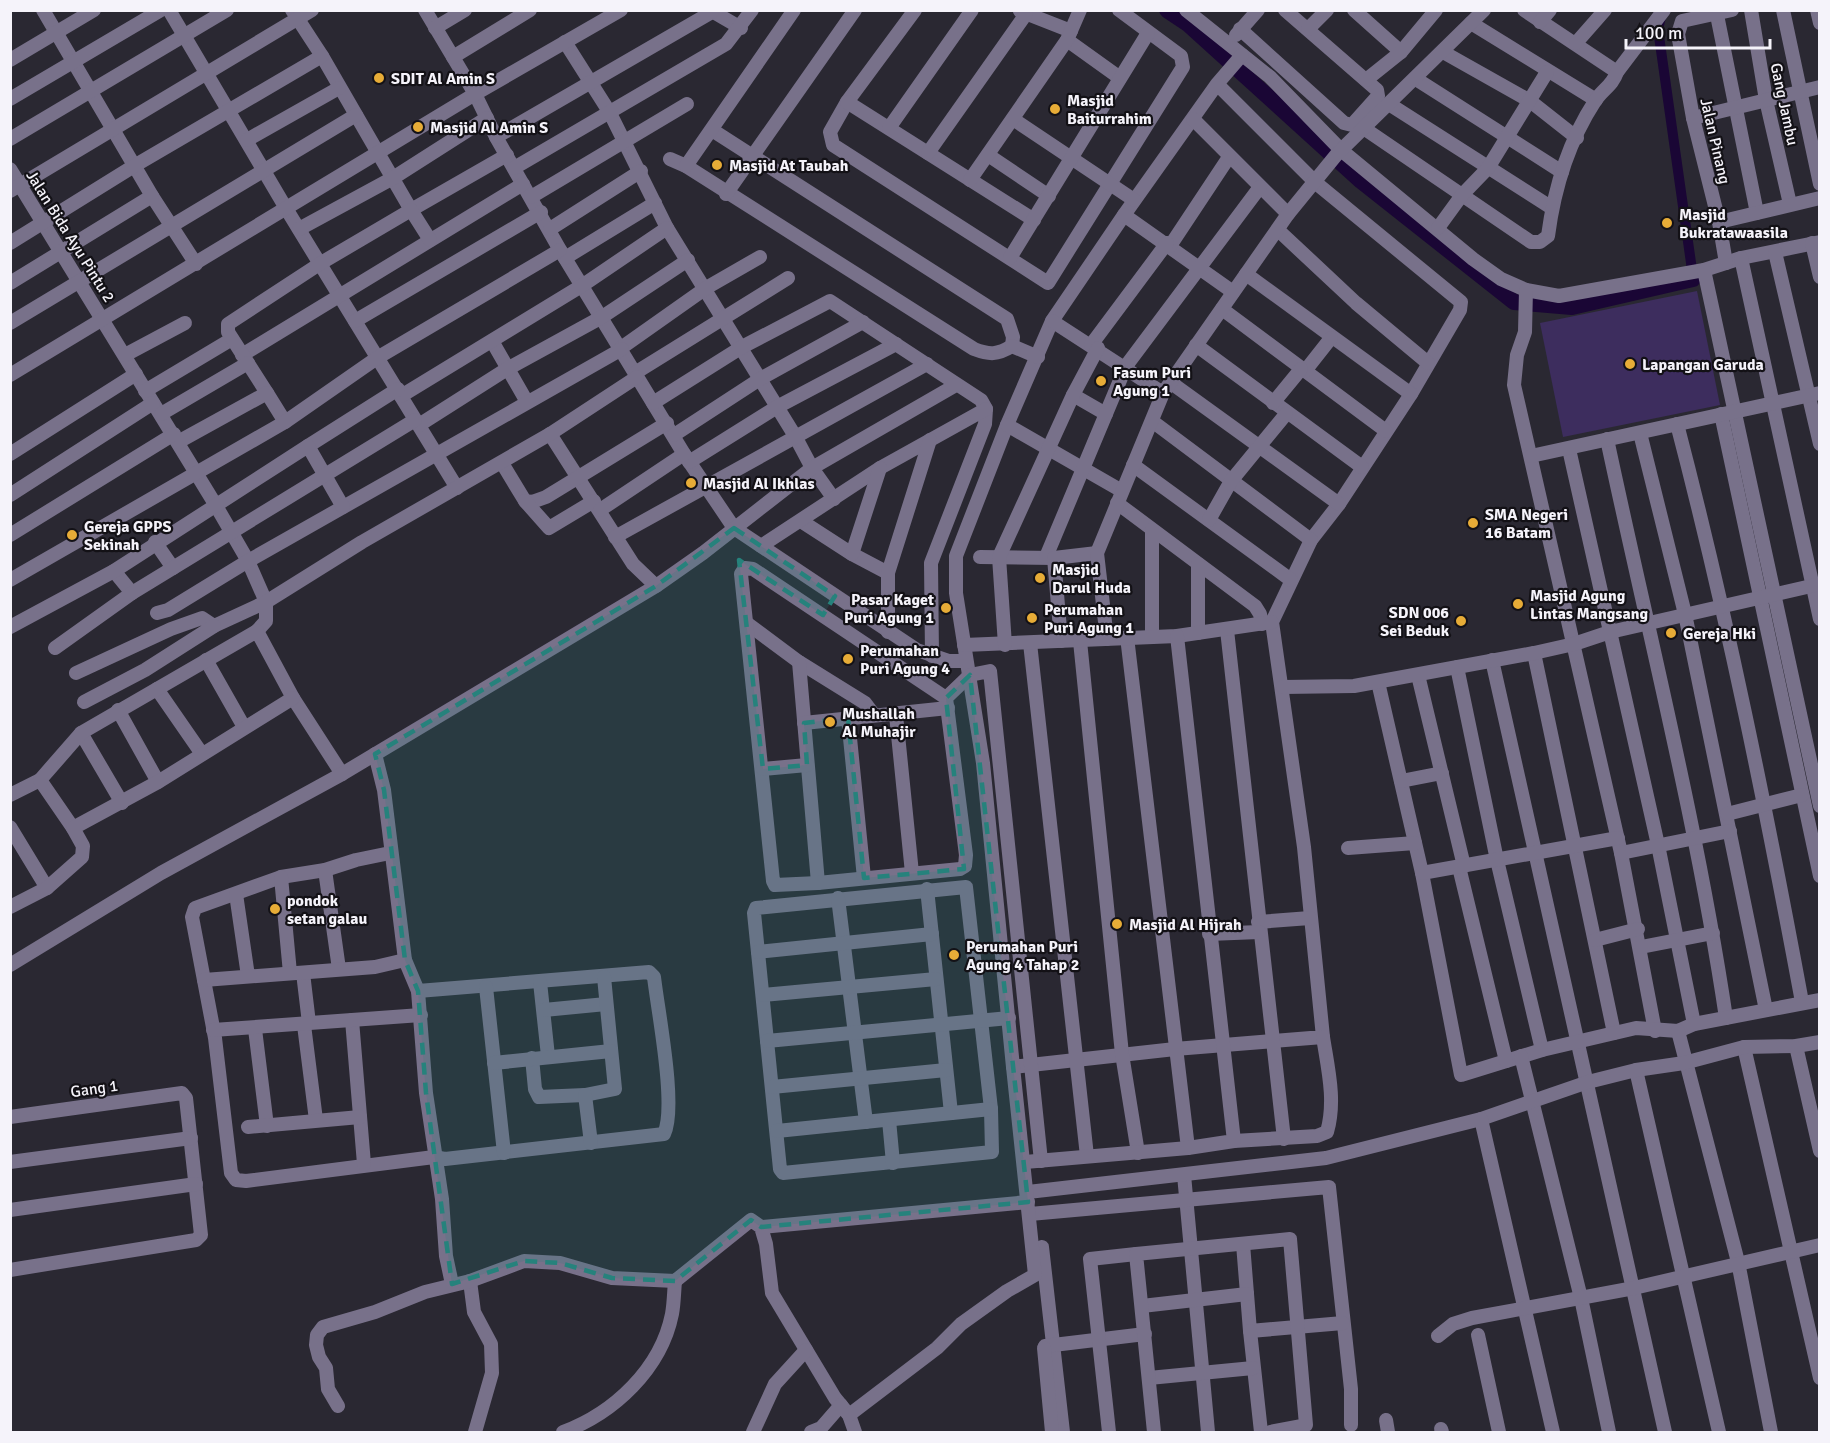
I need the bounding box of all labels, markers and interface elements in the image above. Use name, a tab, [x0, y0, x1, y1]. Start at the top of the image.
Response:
scale bar	[1626, 12, 1770, 50]
text: 100 m	[1635, 22, 1682, 44]
street label: Gang Jambu	[1766, 61, 1803, 147]
place label: SDIT Al Amin S	[391, 69, 495, 89]
marker: SDIT Al Amin S	[372, 71, 386, 85]
place label: Masjid Baiturrahim	[1067, 91, 1152, 129]
street label: Jalan Pinang	[1695, 96, 1735, 186]
marker: Masjid Baiturrahim	[1048, 102, 1062, 116]
place label: Masjid Al Amin S	[430, 118, 548, 138]
marker: Masjid Al Amin S	[411, 120, 425, 134]
place label: Masjid At Taubah	[729, 156, 849, 176]
marker: Masjid At Taubah	[710, 158, 724, 172]
street label: Jalan Bida Ayu Pintu 2	[21, 167, 119, 306]
place label: Masjid Bukratawaasila	[1679, 205, 1788, 243]
marker: Masjid Bukratawaasila	[1660, 216, 1674, 230]
place label: Lapangan Garuda	[1642, 355, 1764, 375]
marker: Lapangan Garuda	[1623, 357, 1637, 371]
place label: Fasum Puri Agung 1	[1113, 363, 1191, 401]
marker: Fasum Puri Agung 1	[1094, 374, 1108, 388]
place label: Masjid Al Ikhlas	[703, 474, 815, 494]
marker: Masjid Al Ikhlas	[684, 476, 698, 490]
place label: SMA Negeri 16 Batam	[1485, 505, 1568, 543]
marker: SMA Negeri 16 Batam	[1466, 516, 1480, 530]
place label: Gereja GPPS Sekinah	[84, 517, 171, 555]
marker: Gereja GPPS Sekinah	[65, 528, 79, 542]
place label: Masjid Darul Huda	[1052, 560, 1131, 598]
marker: Masjid Darul Huda	[1033, 571, 1047, 585]
place label: Masjid Agung Lintas Mangsang	[1530, 586, 1648, 624]
place label: Pasar Kaget Puri Agung 1	[844, 590, 934, 628]
marker: Masjid Agung Lintas Mangsang	[1511, 597, 1525, 611]
place label: Perumahan Puri Agung 1	[1044, 600, 1134, 638]
marker: Pasar Kaget Puri Agung 1	[939, 601, 953, 615]
place label: SDN 006 Sei Beduk	[1380, 603, 1450, 641]
marker: Perumahan Puri Agung 1	[1025, 611, 1039, 625]
marker: SDN 006 Sei Beduk	[1454, 614, 1468, 628]
place label: Gereja Hki	[1683, 624, 1756, 644]
marker: Gereja Hki	[1664, 626, 1678, 640]
place label: Perumahan Puri Agung 4	[860, 641, 950, 679]
marker: Perumahan Puri Agung 4	[841, 652, 855, 666]
place label: Mushallah Al Muhajir	[842, 704, 916, 742]
marker: Mushallah Al Muhajir	[823, 715, 837, 729]
place label: pondok setan galau	[287, 891, 368, 929]
marker: pondok setan galau	[268, 902, 282, 916]
place label: Masjid Al Hijrah	[1129, 915, 1242, 935]
marker: Masjid Al Hijrah	[1110, 917, 1124, 931]
place label: Perumahan Puri Agung 4 Tahap 2	[966, 937, 1079, 975]
marker: Perumahan Puri Agung 4 Tahap 2	[947, 948, 961, 962]
street label: Gang 1	[69, 1076, 119, 1102]

